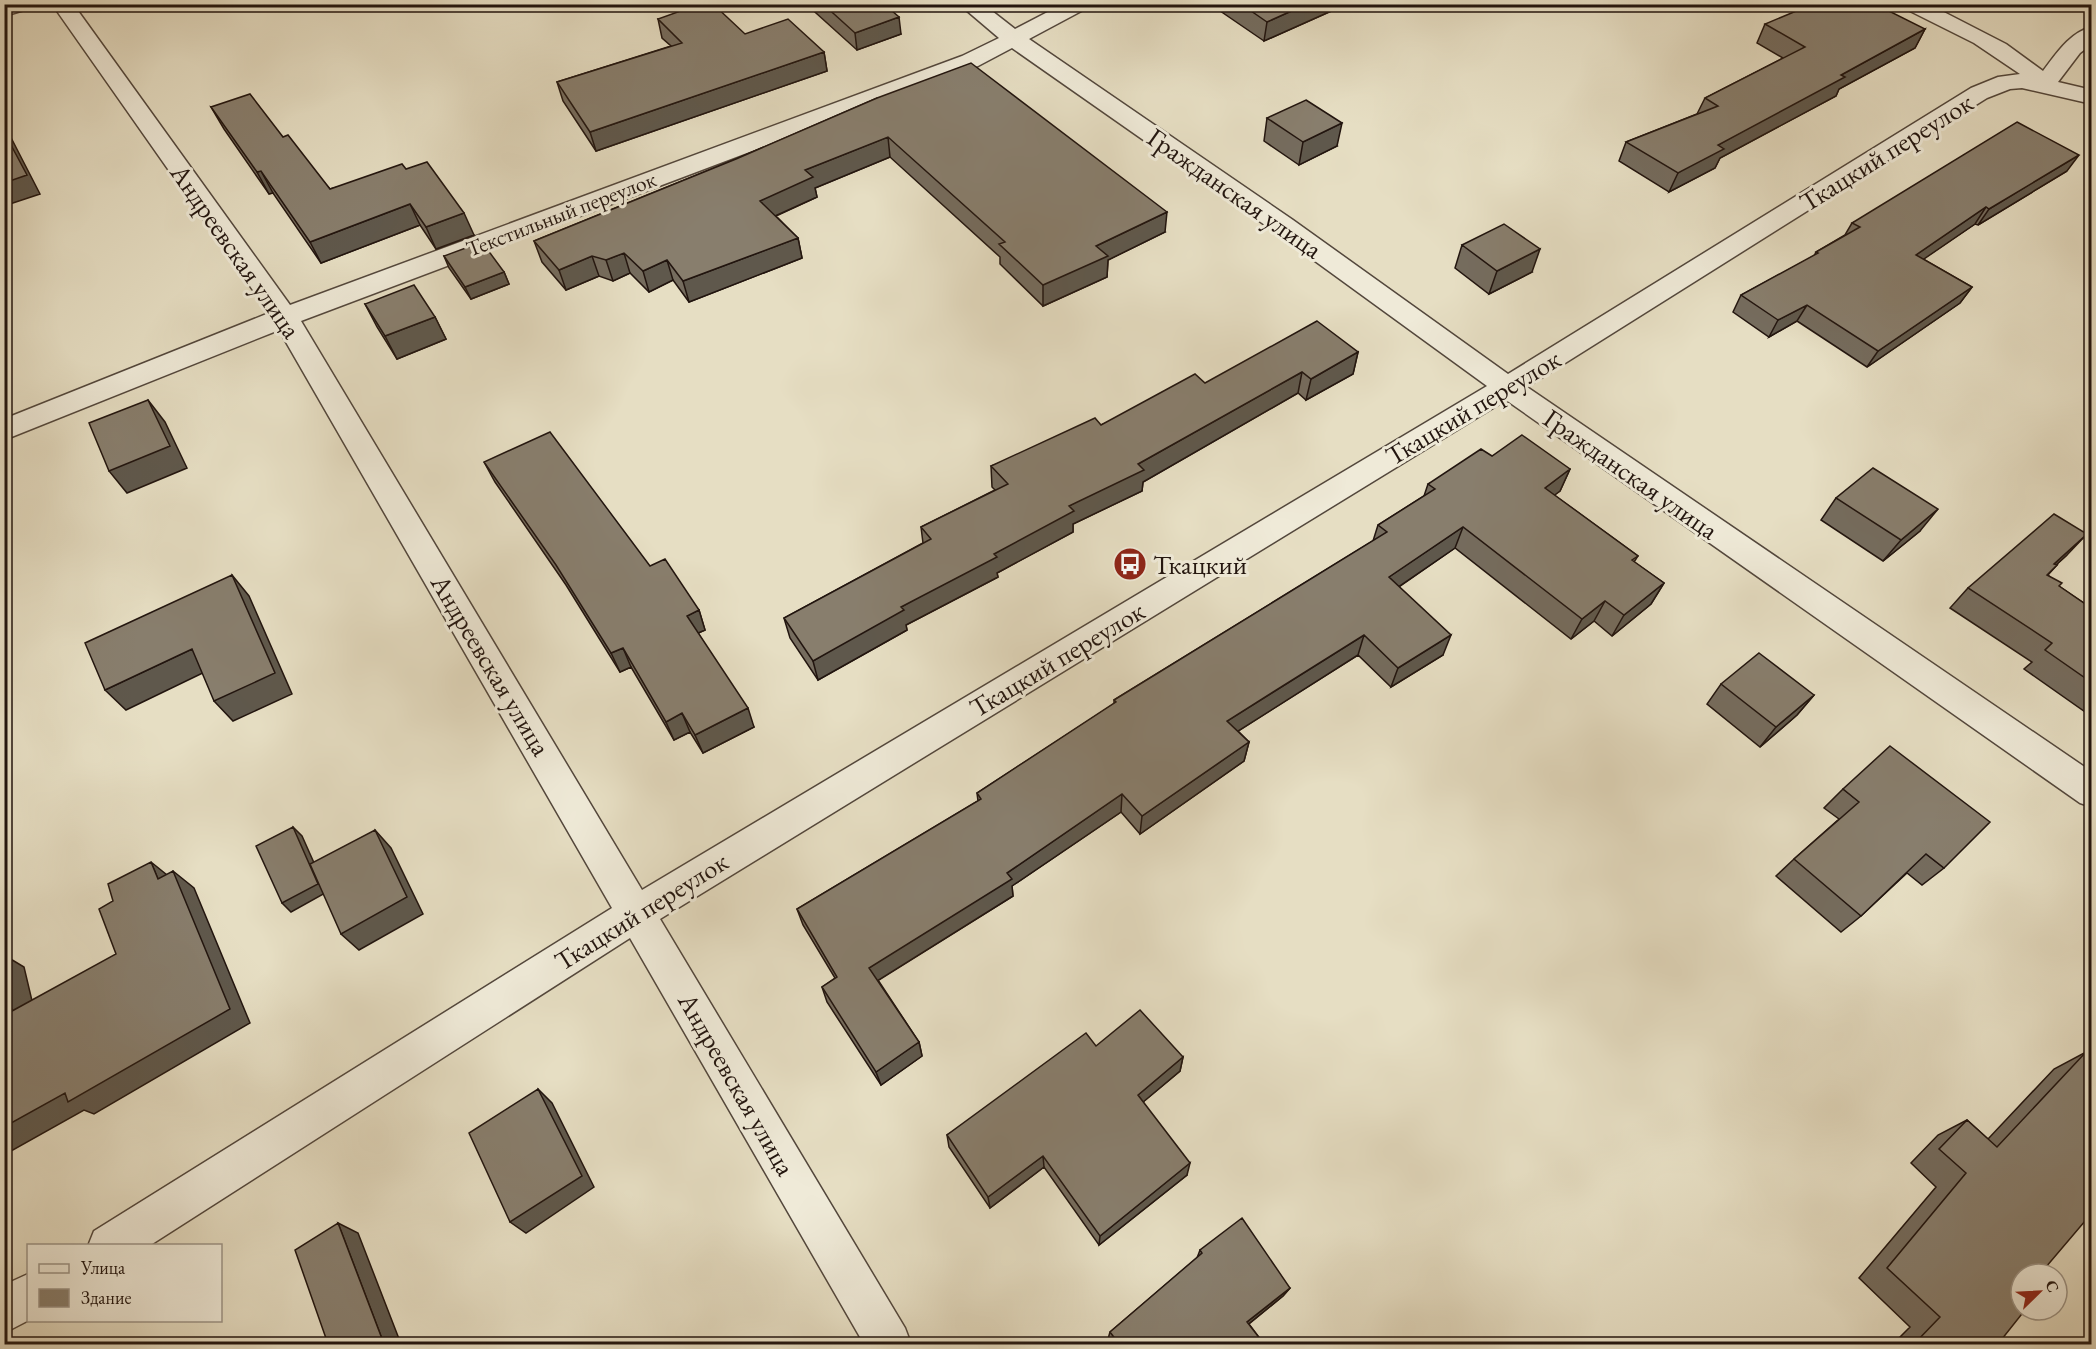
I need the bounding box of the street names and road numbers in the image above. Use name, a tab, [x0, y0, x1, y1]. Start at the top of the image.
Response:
street label: Ткацкий переулок	[1793, 85, 1979, 219]
street label: Гражданская улица	[1141, 120, 1329, 266]
street label: Андреевская улица	[162, 156, 309, 345]
street label: Текстильный переулок	[462, 164, 661, 264]
street label: Ткацкий переулок	[1379, 341, 1567, 473]
street label: Гражданская улица	[1537, 401, 1725, 547]
street label: Андреевская улица	[423, 567, 559, 762]
street label: Ткацкий переулок	[963, 593, 1151, 725]
street label: Ткацкий переулок	[548, 844, 734, 978]
street label: Андреевская улица	[670, 985, 804, 1182]

